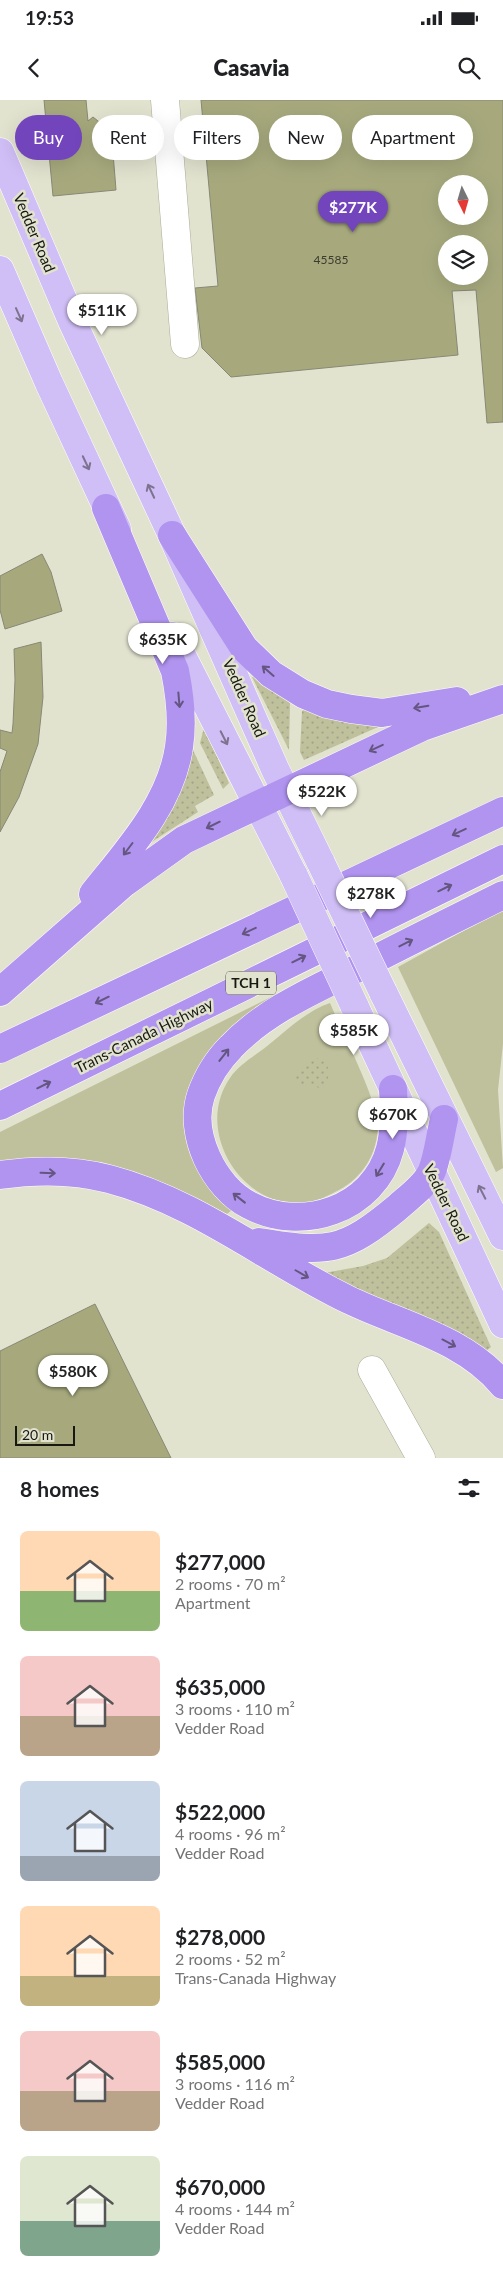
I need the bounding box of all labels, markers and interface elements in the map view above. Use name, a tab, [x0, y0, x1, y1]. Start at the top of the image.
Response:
text: 19:53	[25, 6, 74, 29]
icon: back	[20, 54, 48, 82]
text: Casavia	[214, 54, 289, 81]
icon: search	[455, 54, 483, 82]
chip: Buy	[15, 115, 82, 160]
chip: Rent	[92, 115, 164, 160]
chip: Filters	[174, 115, 259, 160]
chip: New	[269, 115, 342, 160]
chip: Apartment	[352, 115, 473, 160]
north arrow	[438, 175, 488, 225]
map controls	[438, 175, 488, 285]
street label: Vedder Road	[10, 190, 60, 275]
pin: $277K	[318, 190, 388, 233]
text: $277K	[329, 197, 377, 216]
button: layers	[438, 235, 488, 285]
house number: 45585	[314, 252, 348, 267]
pin: $511K	[67, 294, 137, 336]
text: $511K	[78, 300, 126, 319]
one-way arrow	[15, 307, 25, 322]
one-way arrow	[81, 455, 91, 470]
one-way arrow	[146, 483, 156, 498]
pin: $635K	[128, 622, 198, 665]
text: $635K	[139, 629, 187, 648]
street label: Vedder Road	[220, 656, 270, 740]
one-way arrow	[262, 665, 275, 677]
one-way arrow	[175, 692, 184, 708]
one-way arrow	[413, 703, 429, 713]
one-way arrow	[219, 731, 229, 746]
one-way arrow	[369, 744, 384, 754]
pin: $522K	[287, 774, 357, 817]
text: $522K	[298, 781, 346, 800]
one-way arrow	[206, 820, 221, 830]
one-way arrow	[452, 828, 467, 837]
one-way arrow	[123, 842, 133, 856]
pin: $278K	[336, 876, 406, 919]
one-way arrow	[438, 882, 453, 892]
text: $278K	[347, 883, 395, 902]
one-way arrow	[241, 926, 256, 936]
one-way arrow	[398, 938, 413, 948]
one-way arrow	[292, 954, 307, 964]
road number: TCH 1	[226, 971, 276, 994]
street label: Trans-Canada Highway	[72, 994, 216, 1076]
one-way arrow	[94, 996, 109, 1006]
pin: $585K	[319, 1014, 389, 1056]
text: $585K	[330, 1020, 378, 1039]
one-way arrow	[219, 1049, 230, 1062]
one-way arrow	[36, 1080, 51, 1089]
pin: $670K	[358, 1098, 428, 1140]
text: $670K	[369, 1104, 417, 1123]
street label: Vedder Road	[420, 1161, 473, 1244]
one-way arrow	[374, 1163, 384, 1177]
one-way arrow	[40, 1168, 56, 1177]
one-way arrow	[477, 1185, 486, 1200]
one-way arrow	[232, 1193, 246, 1203]
one-way arrow	[294, 1269, 309, 1279]
one-way arrow	[441, 1339, 456, 1348]
pin: $580K	[38, 1354, 108, 1397]
text: $580K	[49, 1361, 97, 1380]
scale bar	[15, 1423, 75, 1446]
text: 20 m	[22, 1426, 53, 1443]
icon: filters	[455, 1474, 483, 1502]
text: 8 homes	[20, 1476, 99, 1501]
text: $277,000	[175, 1549, 265, 1574]
icon: home	[60, 1551, 120, 1611]
text: 2 rooms · 70 m²	[175, 1574, 286, 1593]
text: Apartment	[175, 1593, 250, 1612]
text: $635,000	[175, 1674, 265, 1699]
icon: home	[60, 1676, 120, 1736]
text: 3 rooms · 110 m²	[175, 1699, 295, 1718]
text: Vedder Road	[175, 1718, 265, 1737]
text: $522,000	[175, 1799, 265, 1824]
icon: home	[60, 1801, 120, 1861]
text: 4 rooms · 96 m²	[175, 1824, 286, 1843]
text: Vedder Road	[175, 1843, 265, 1862]
text: $278,000	[175, 1924, 265, 1949]
icon: home	[60, 1926, 120, 1986]
text: 2 rooms · 52 m²	[175, 1949, 286, 1968]
text: Trans-Canada Highway	[175, 1968, 336, 1987]
text: $585,000	[175, 2049, 265, 2074]
icon: home	[60, 2051, 120, 2111]
text: 3 rooms · 116 m²	[175, 2074, 295, 2093]
text: Vedder Road	[175, 2093, 265, 2112]
text: $670,000	[175, 2174, 265, 2199]
icon: home	[60, 2176, 120, 2236]
text: 4 rooms · 144 m²	[175, 2199, 295, 2218]
text: Vedder Road	[175, 2218, 265, 2237]

